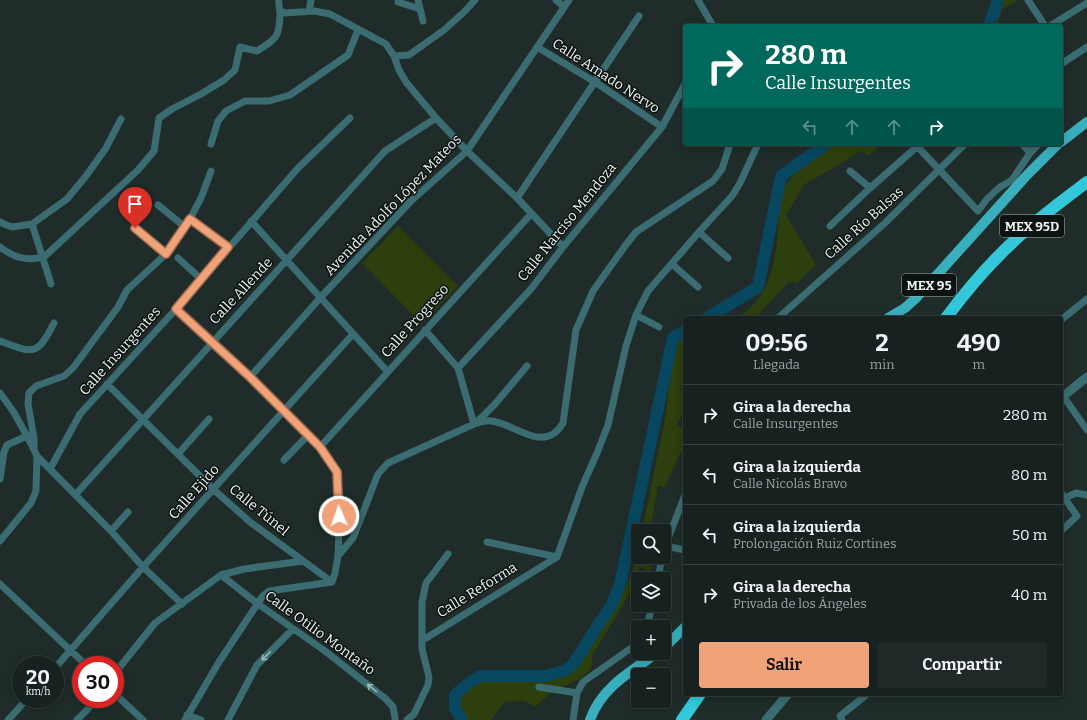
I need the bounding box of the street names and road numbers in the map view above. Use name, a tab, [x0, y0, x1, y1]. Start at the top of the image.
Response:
street label: Calle Amado Nervo	[549, 35, 663, 117]
street label: Avenida Adolfo López Mateos	[321, 131, 465, 279]
street label: Calle Narciso Mendoza	[514, 159, 620, 285]
street label: Calle Río Balsas	[821, 183, 907, 263]
road number: MEX 95D	[1000, 215, 1064, 237]
street label: Calle Allende	[206, 254, 276, 328]
road number: MEX 95	[902, 274, 956, 296]
street label: Calle Progreso	[378, 281, 452, 361]
street label: Calle Insurgentes	[76, 303, 164, 399]
street label: Calle Ejido	[165, 461, 223, 523]
street label: Calle Túnel	[226, 481, 292, 539]
street label: Calle Reforma	[434, 558, 520, 621]
street label: Calle Otilio Montaño	[262, 587, 378, 679]

